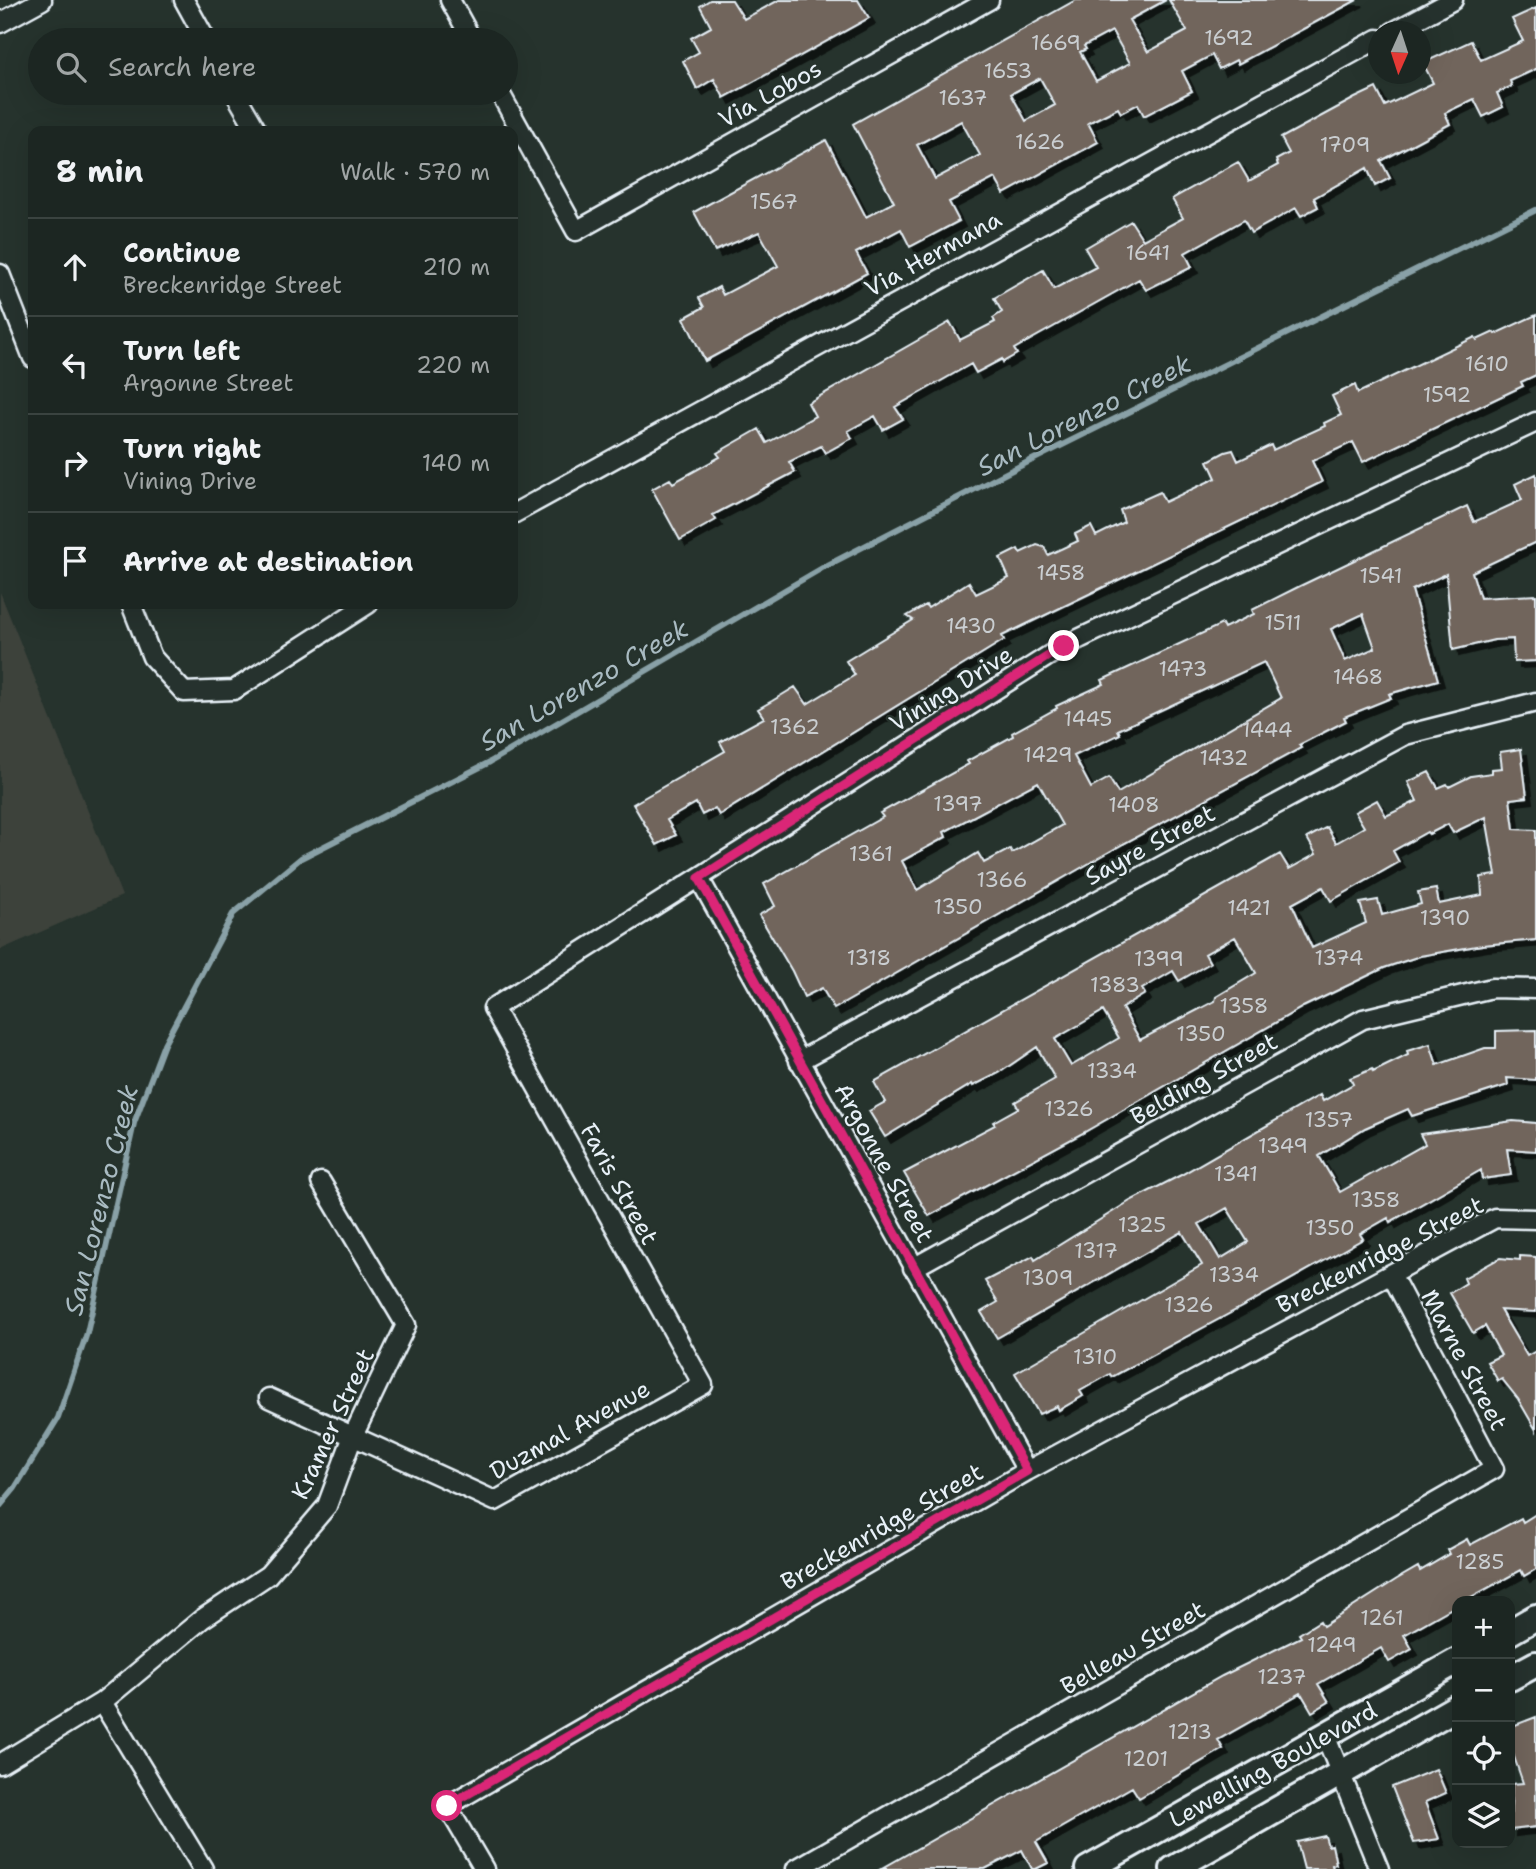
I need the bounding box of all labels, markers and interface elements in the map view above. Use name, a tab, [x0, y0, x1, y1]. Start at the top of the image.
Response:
north arrow	[1368, 21, 1431, 84]
house number: 1692	[1204, 24, 1254, 52]
search box	[28, 28, 518, 105]
house number: 1669	[1031, 29, 1081, 57]
icon: search	[52, 48, 90, 86]
text: Search here	[108, 49, 257, 84]
street label: Via Lobos	[713, 53, 827, 135]
house number: 1653	[984, 57, 1032, 85]
house number: 1637	[938, 84, 988, 112]
house number: 1626	[1015, 128, 1065, 156]
house number: 1709	[1320, 131, 1370, 159]
text: 8 min	[56, 151, 143, 192]
text: Walk · 570 m	[340, 157, 490, 187]
house number: 1567	[750, 188, 798, 216]
street label: Via Hermana	[859, 203, 1007, 305]
text: Continue	[123, 235, 241, 270]
house number: 1641	[1126, 239, 1170, 267]
icon: ahead	[56, 248, 94, 286]
text: 210 m	[422, 252, 490, 282]
text: Breckenridge Street	[123, 270, 342, 300]
text: Turn left	[123, 333, 240, 368]
water label: San Lorenzo Creek	[971, 345, 1197, 484]
icon: left	[56, 346, 94, 384]
text: 220 m	[416, 350, 490, 380]
house number: 1610	[1465, 350, 1509, 378]
text: Argonne Street	[123, 368, 294, 398]
house number: 1592	[1423, 381, 1471, 409]
text: Turn right	[123, 431, 261, 466]
icon: right	[56, 444, 94, 482]
text: 140 m	[422, 448, 490, 478]
text: Vining Drive	[123, 466, 257, 496]
icon: arrive	[56, 542, 94, 580]
text: Arrive at destination	[123, 544, 413, 579]
house number: 1458	[1037, 559, 1086, 587]
house number: 1541	[1359, 562, 1403, 590]
house number: 1511	[1264, 609, 1302, 637]
water label: San Lorenzo Creek	[473, 610, 695, 759]
house number: 1430	[946, 612, 996, 640]
route end	[1048, 630, 1079, 661]
street label: Vining Drive	[883, 638, 1019, 740]
house number: 1473	[1158, 655, 1208, 683]
house number: 1468	[1333, 663, 1383, 691]
house number: 1445	[1064, 705, 1112, 733]
house number: 1362	[770, 713, 820, 741]
house number: 1444	[1242, 716, 1292, 744]
house number: 1429	[1023, 741, 1073, 769]
house number: 1432	[1199, 744, 1249, 772]
house number: 1397	[933, 790, 983, 818]
house number: 1408	[1108, 791, 1160, 819]
street label: Sayre Street	[1079, 797, 1221, 893]
house number: 1361	[849, 840, 893, 868]
house number: 1366	[977, 866, 1027, 894]
house number: 1350	[933, 893, 983, 921]
house number: 1421	[1227, 894, 1271, 922]
house number: 1390	[1420, 904, 1470, 932]
house number: 1318	[847, 944, 891, 972]
house number: 1374	[1314, 944, 1364, 972]
house number: 1399	[1134, 945, 1184, 973]
house number: 1383	[1090, 971, 1140, 999]
house number: 1358	[1220, 992, 1268, 1020]
house number: 1350	[1176, 1020, 1226, 1048]
street label: Belding Street	[1125, 1025, 1283, 1133]
house number: 1334	[1087, 1057, 1137, 1085]
street label: Argonne Street	[827, 1077, 941, 1249]
water label: San Lorenzo Creek	[55, 1081, 146, 1319]
house number: 1326	[1044, 1095, 1094, 1123]
house number: 1357	[1305, 1106, 1353, 1134]
street label: Faris Street	[572, 1118, 666, 1250]
house number: 1349	[1258, 1132, 1308, 1160]
house number: 1341	[1214, 1160, 1258, 1188]
house number: 1358	[1352, 1186, 1400, 1214]
street label: Breckenridge Street	[1271, 1189, 1489, 1321]
house number: 1325	[1118, 1211, 1166, 1239]
house number: 1350	[1305, 1214, 1355, 1242]
house number: 1317	[1074, 1237, 1118, 1265]
house number: 1334	[1209, 1261, 1259, 1289]
house number: 1309	[1023, 1264, 1073, 1292]
street label: Marne Street	[1413, 1284, 1515, 1436]
house number: 1326	[1164, 1291, 1214, 1319]
street label: Kramer Street	[284, 1343, 382, 1505]
house number: 1310	[1073, 1343, 1117, 1371]
street label: Duzmal Avenue	[484, 1373, 656, 1487]
street label: Breckenridge Street	[775, 1456, 989, 1598]
house number: 1285	[1456, 1548, 1504, 1576]
street label: Belleau Street	[1055, 1594, 1211, 1702]
map controls	[1452, 1596, 1515, 1848]
button: +	[1452, 1596, 1515, 1659]
house number: 1261	[1360, 1604, 1404, 1632]
house number: 1249	[1307, 1631, 1357, 1659]
button: −	[1452, 1659, 1515, 1722]
house number: 1237	[1258, 1663, 1306, 1691]
street label: Lewelling Boulevard	[1163, 1694, 1383, 1836]
house number: 1213	[1168, 1718, 1212, 1746]
button: locate	[1452, 1722, 1515, 1785]
house number: 1201	[1124, 1745, 1168, 1773]
button: layers	[1452, 1785, 1515, 1848]
route start	[431, 1790, 462, 1821]

